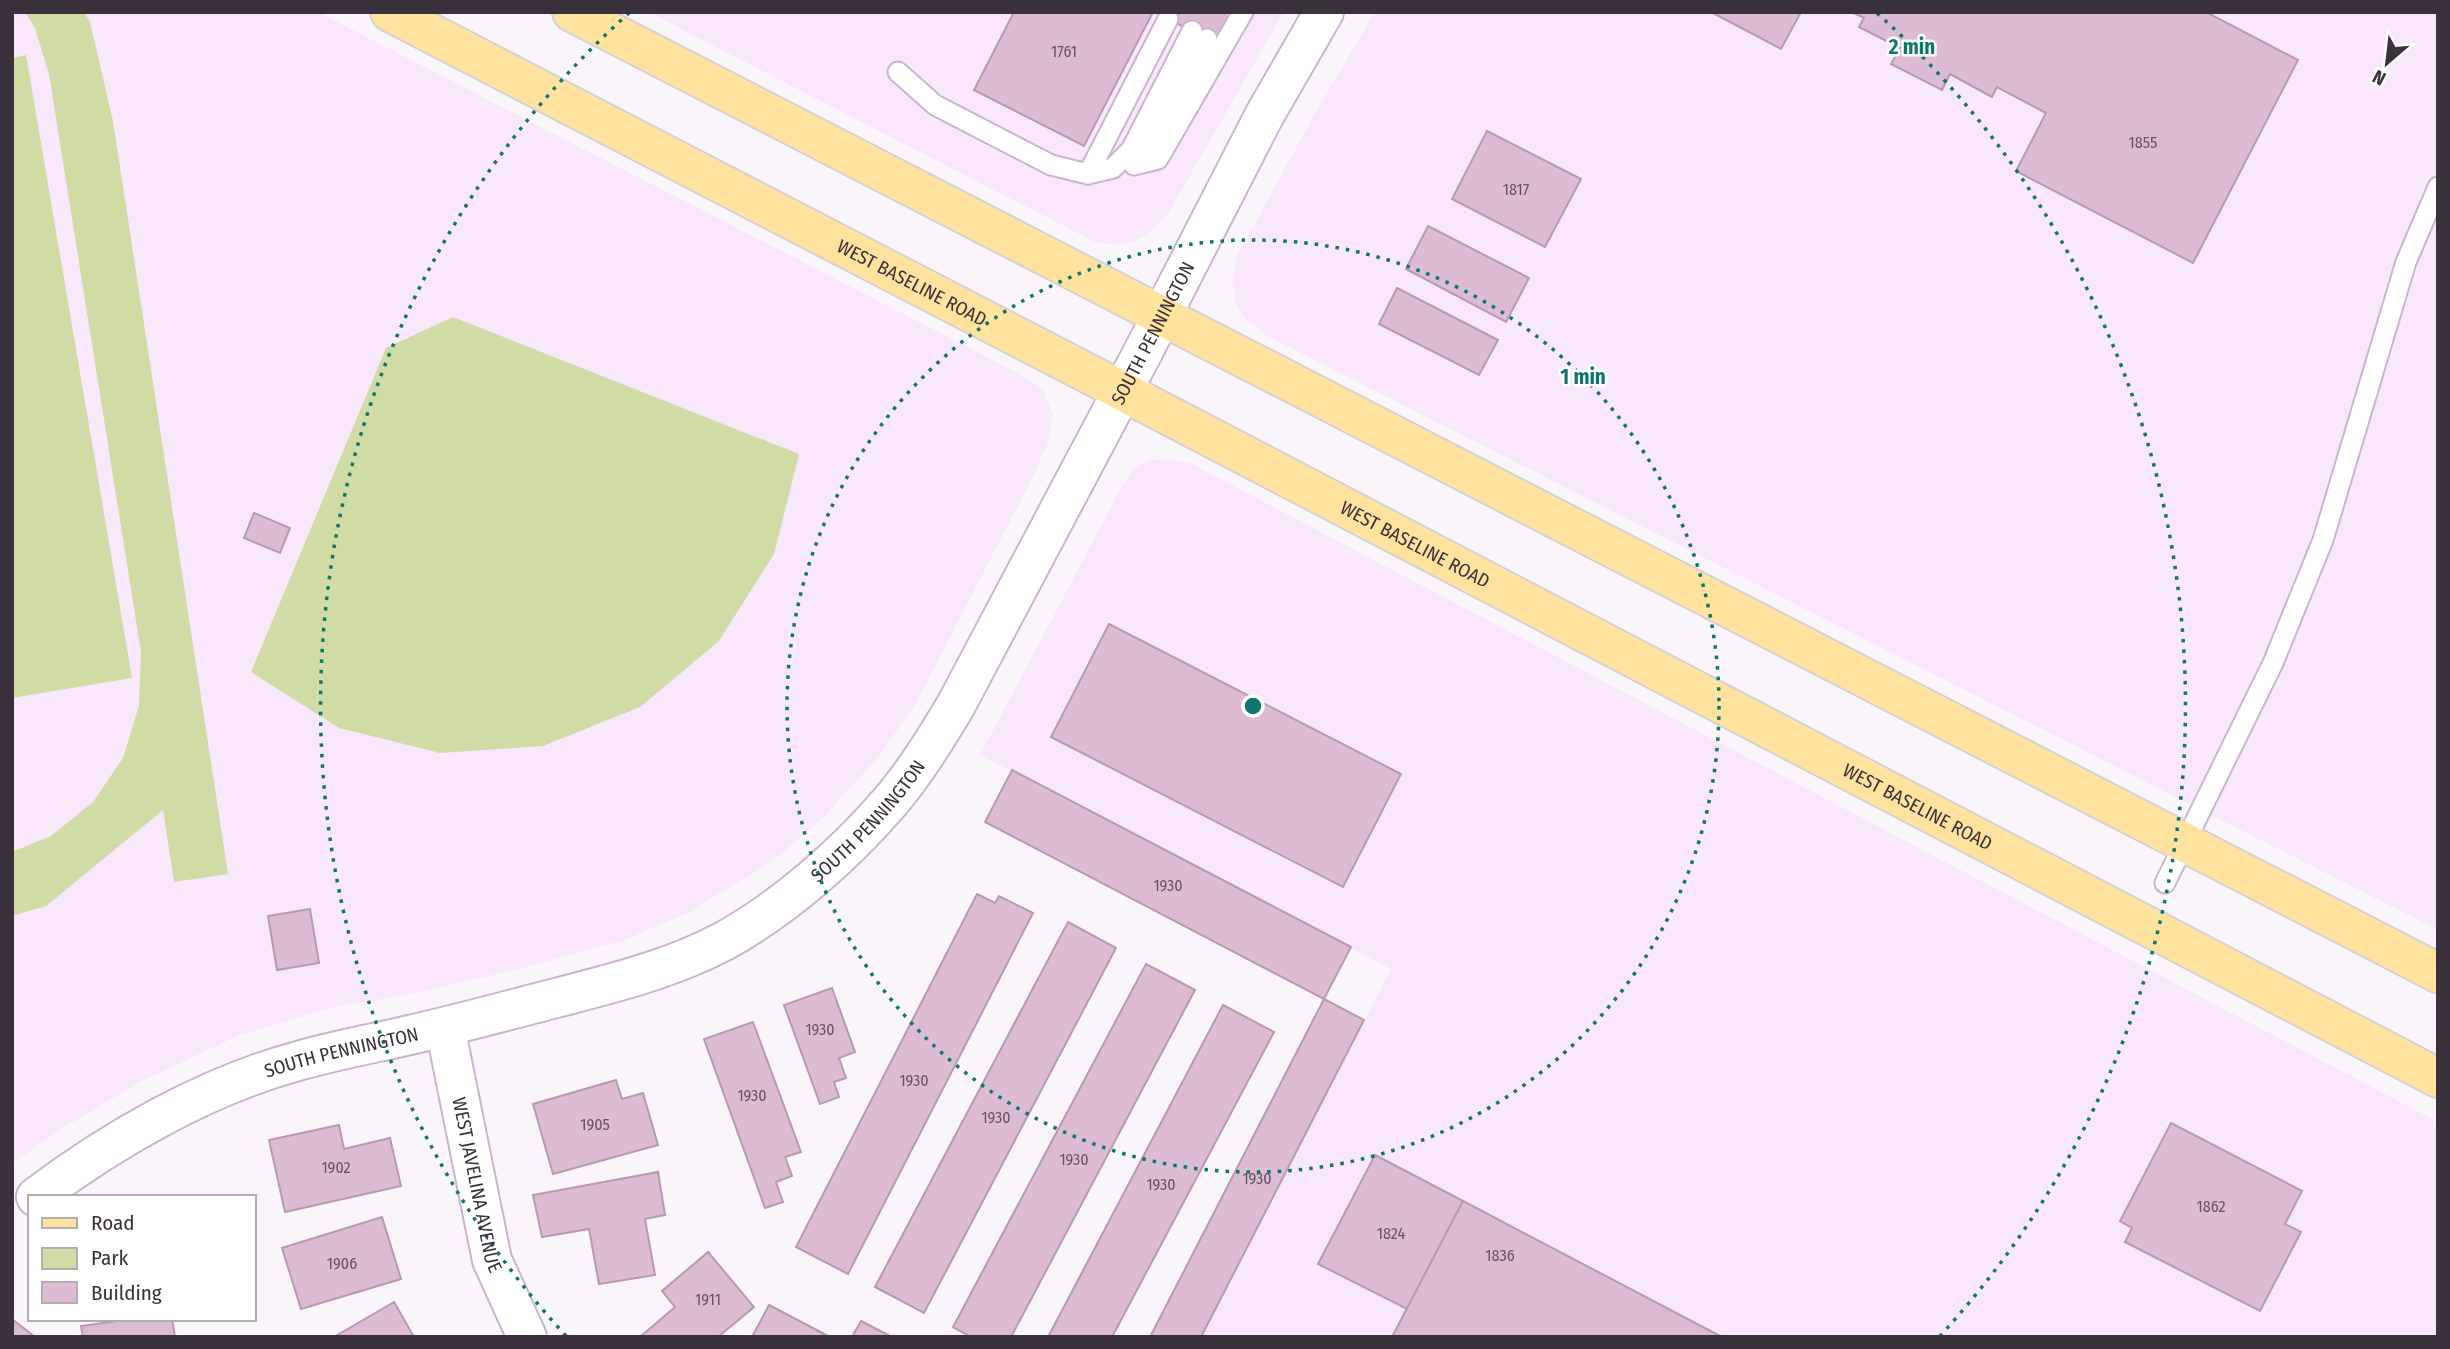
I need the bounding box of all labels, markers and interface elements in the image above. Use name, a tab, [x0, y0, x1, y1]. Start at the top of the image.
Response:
north arrow	[2352, 28, 2422, 98]
text: 2 min	[1888, 34, 1935, 60]
house number: 1761	[1051, 42, 1077, 61]
text: N	[2369, 65, 2390, 90]
house number: 1855	[2129, 133, 2157, 152]
house number: 1817	[1503, 180, 1530, 199]
street label: WEST BASELINE ROAD	[833, 234, 991, 331]
street label: SOUTH PENNINGTON	[1106, 258, 1199, 408]
text: 1 min	[1560, 364, 1606, 390]
street label: WEST BASELINE ROAD	[1337, 496, 1494, 592]
centre of rings	[1241, 694, 1265, 718]
street label: SOUTH PENNINGTON	[806, 755, 930, 887]
street label: WEST BASELINE ROAD	[1839, 758, 1996, 855]
house number: 1930	[1153, 876, 1183, 895]
house number: 1930	[805, 1020, 835, 1039]
street label: SOUTH PENNINGTON	[261, 1022, 421, 1082]
house number: 1930	[899, 1071, 929, 1090]
house number: 1930	[737, 1086, 767, 1105]
street label: WEST JAVELINA AVENUE	[448, 1095, 508, 1276]
house number: 1930	[981, 1108, 1011, 1127]
house number: 1905	[580, 1115, 610, 1134]
house number: 1930	[1059, 1150, 1089, 1169]
house number: 1902	[321, 1158, 351, 1177]
house number: 1930	[1242, 1169, 1272, 1188]
house number: 1930	[1146, 1175, 1176, 1194]
legend	[28, 1195, 256, 1321]
house number: 1862	[2196, 1197, 2226, 1216]
text: Road	[91, 1210, 135, 1236]
house number: 1824	[1377, 1224, 1406, 1243]
text: Park	[91, 1245, 129, 1271]
house number: 1836	[1485, 1246, 1515, 1265]
house number: 1906	[327, 1254, 357, 1273]
text: Building	[91, 1280, 162, 1306]
house number: 1911	[695, 1290, 721, 1309]

